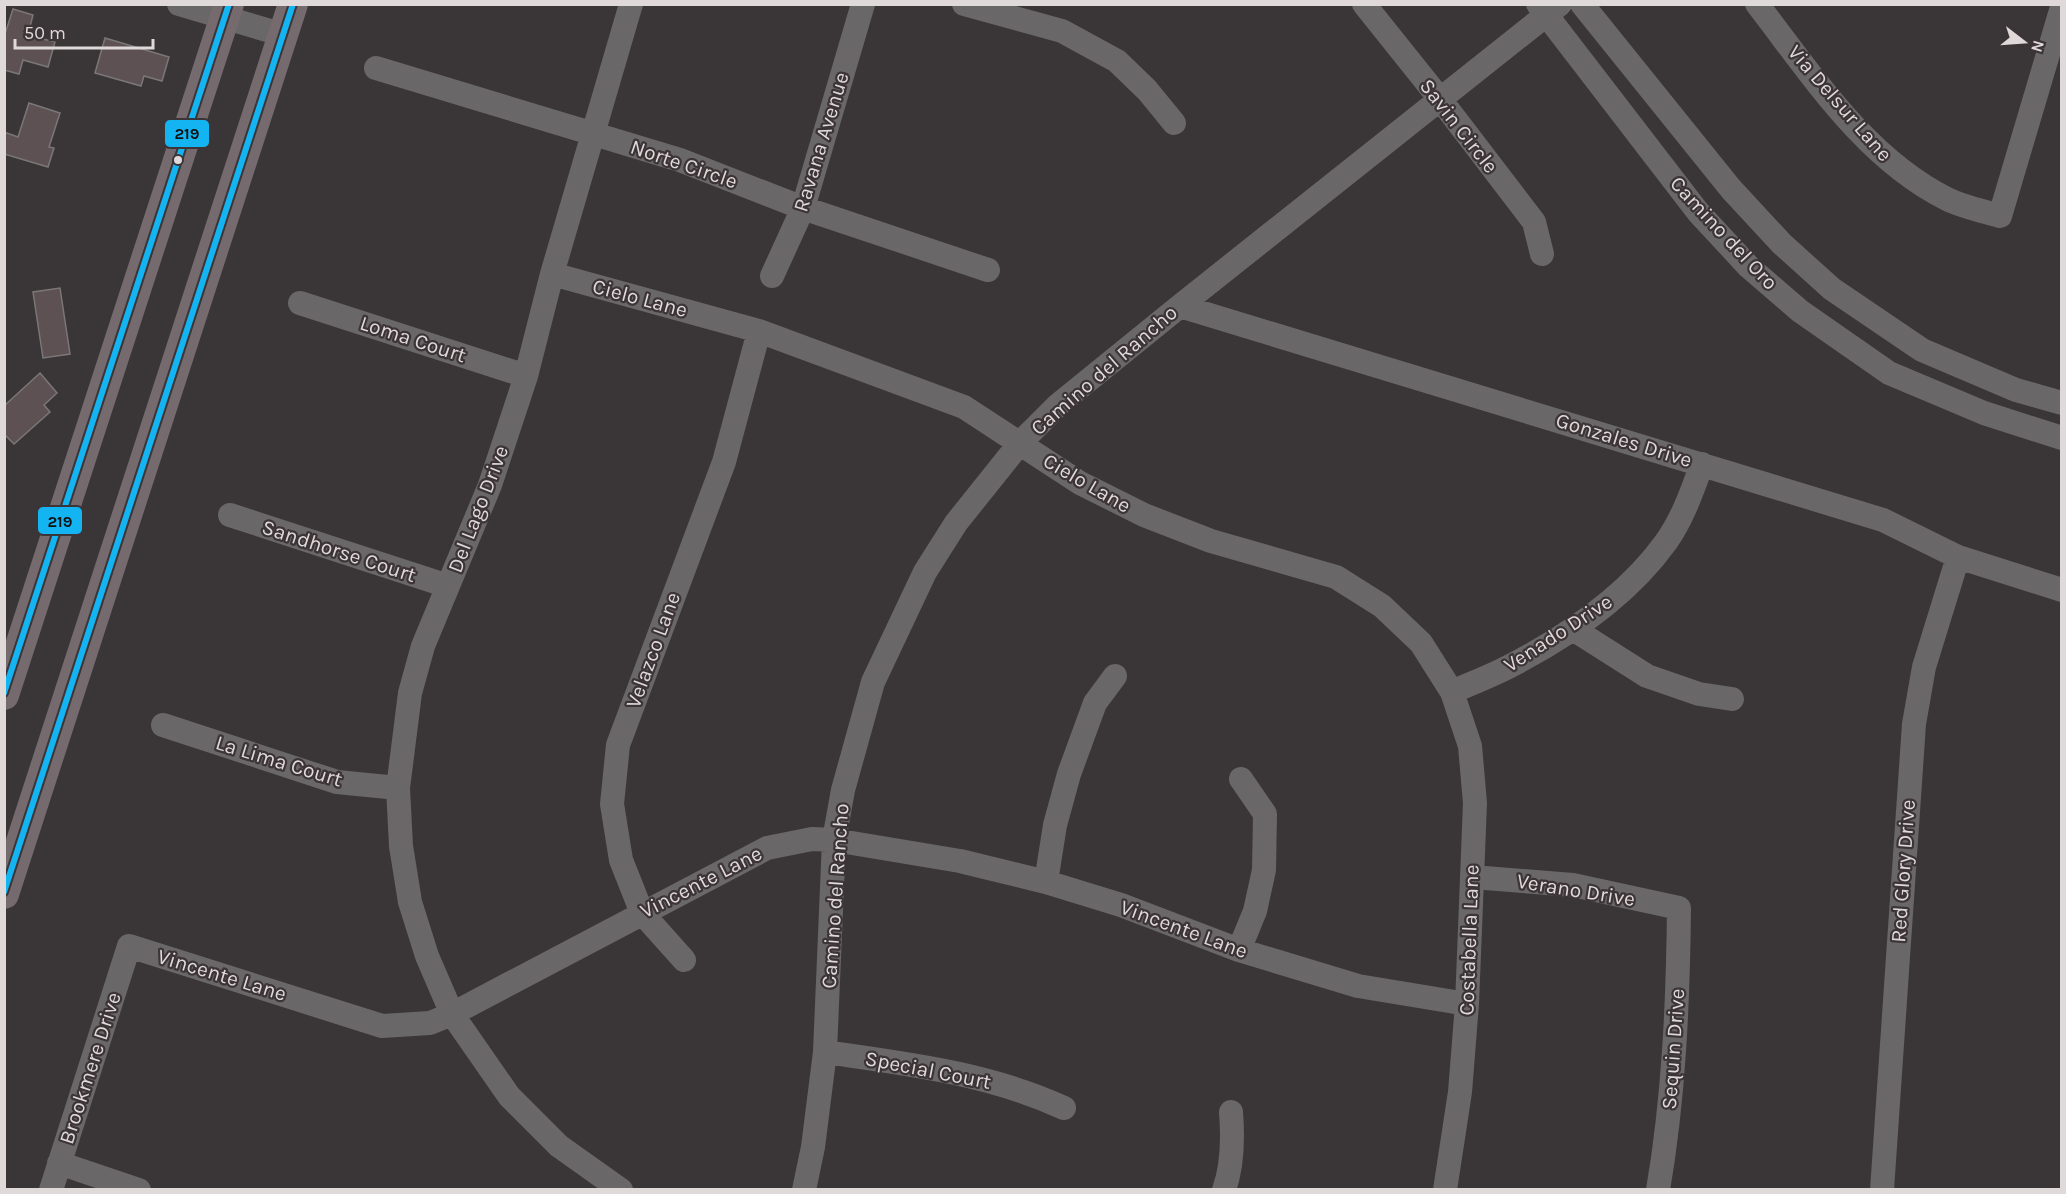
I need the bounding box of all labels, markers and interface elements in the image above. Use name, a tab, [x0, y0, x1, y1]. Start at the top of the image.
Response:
scale bar	[15, 12, 153, 50]
north arrow	[1994, 12, 2054, 72]
text: 50 m	[24, 22, 66, 44]
text: N	[2027, 38, 2049, 55]
street label: Via Delsur Lane	[1783, 40, 1897, 166]
street label: Ravana Avenue	[788, 69, 854, 215]
street label: Savin Circle	[1415, 74, 1503, 178]
line badge: 219	[164, 119, 210, 148]
text: 219	[174, 124, 200, 143]
street label: Norte Circle	[627, 135, 741, 193]
unlabelled marker	[172, 154, 184, 166]
street label: Camino del Oro	[1665, 171, 1783, 295]
street label: Cielo Lane	[590, 274, 690, 322]
street label: Camino del Rancho	[1026, 300, 1182, 440]
street label: Loma Court	[357, 311, 469, 367]
street label: Gonzales Drive	[1553, 408, 1695, 472]
street label: Del Lago Drive	[443, 442, 513, 576]
street label: Cielo Lane	[1039, 448, 1135, 518]
line badge: 219	[37, 506, 83, 535]
text: 219	[47, 512, 73, 531]
street label: Sandhorse Court	[259, 515, 419, 587]
street label: Velazco Lane	[621, 589, 685, 711]
street label: Venado Drive	[1499, 589, 1617, 677]
street label: La Lima Court	[213, 730, 345, 792]
street label: Red Glory Drive	[1886, 799, 1920, 943]
street label: Camino del Rancho	[817, 803, 853, 989]
street label: Vincente Lane	[636, 841, 766, 923]
street label: Costabella Lane	[1454, 864, 1484, 1016]
street label: Verano Drive	[1515, 869, 1637, 911]
street label: Vincente Lane	[1117, 895, 1251, 963]
street label: Vincente Lane	[155, 944, 289, 1006]
street label: Sequin Drive	[1657, 988, 1689, 1110]
street label: Brookmere Drive	[54, 989, 126, 1147]
street label: Special Court	[863, 1046, 993, 1094]

